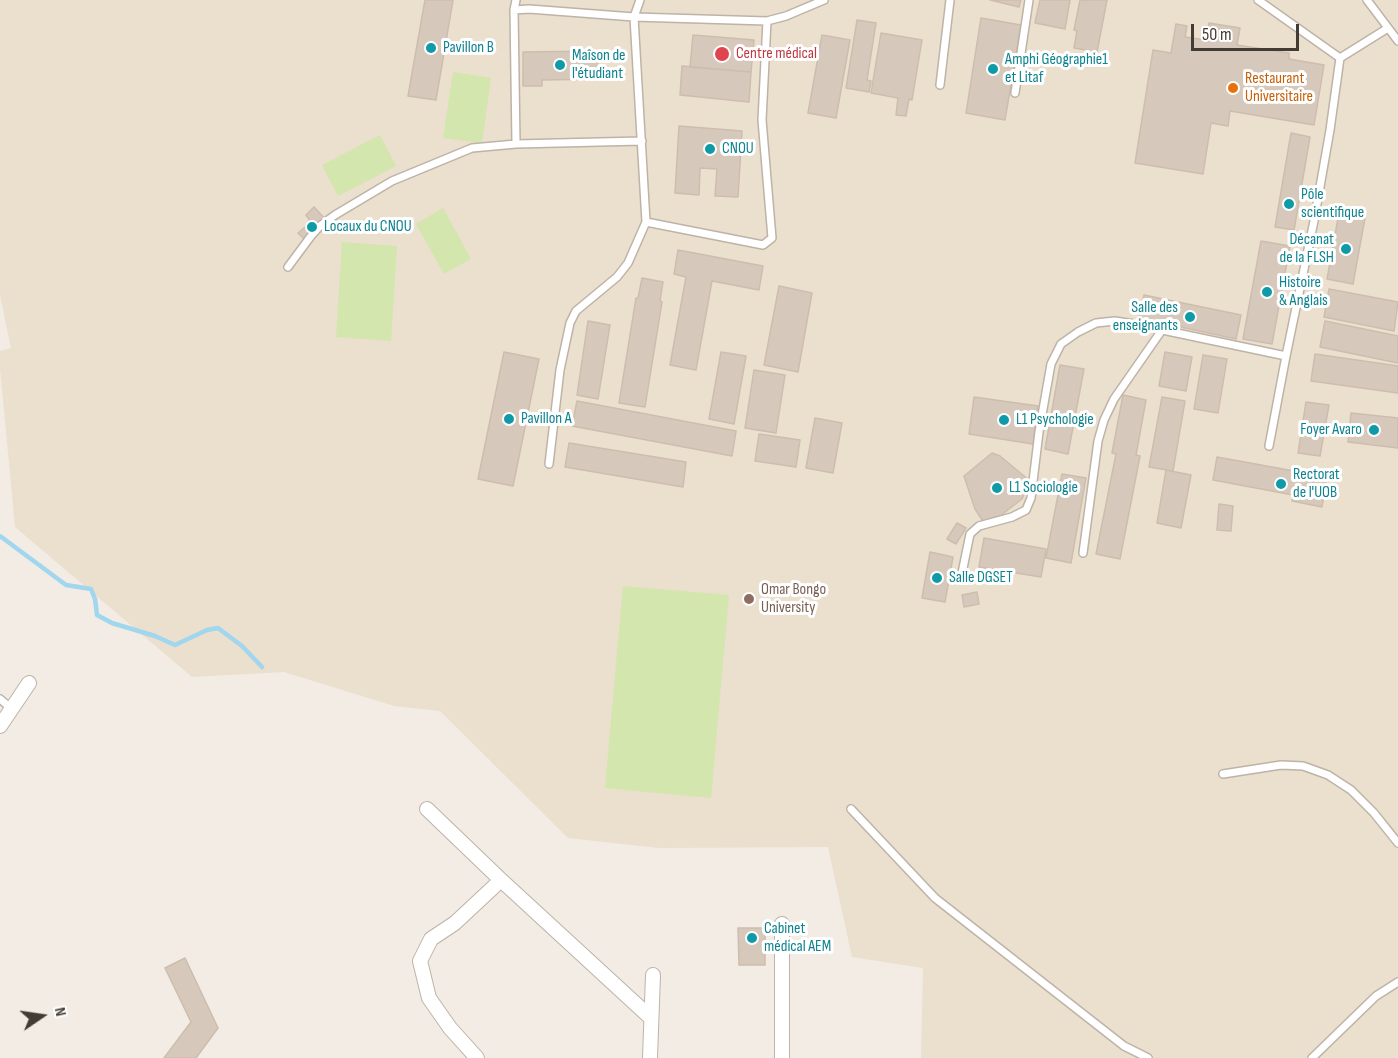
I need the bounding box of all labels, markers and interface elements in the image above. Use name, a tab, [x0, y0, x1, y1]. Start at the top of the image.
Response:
scale bar	[1194, 12, 1302, 50]
text: 50 m	[1202, 24, 1232, 45]
place label: Pavillon B	[443, 38, 494, 58]
marker: Pavillon B	[424, 41, 438, 55]
place label: Centre médical	[736, 44, 817, 64]
marker: Centre médical	[713, 45, 731, 63]
place label: Maîson de l'étudiant	[572, 46, 626, 84]
place label: Amphi Géographie1 et Litaf	[1005, 50, 1108, 88]
marker: Maîson de l'étudiant	[553, 58, 567, 72]
marker: Amphi Géographie1 et Litaf	[986, 62, 1000, 76]
place label: Restaurant Universitaire	[1245, 69, 1313, 107]
marker: Restaurant Universitaire	[1226, 81, 1240, 95]
place label: CNOU	[722, 139, 754, 159]
marker: CNOU	[703, 142, 717, 156]
place label: Pôle scientifique	[1301, 185, 1364, 223]
marker: Pôle scientifique	[1282, 197, 1296, 211]
place label: Locaux du CNOU	[324, 217, 412, 237]
marker: Locaux du CNOU	[305, 220, 319, 234]
place label: Décanat de la FLSH	[1280, 230, 1334, 268]
marker: Décanat de la FLSH	[1339, 242, 1353, 256]
place label: Histoire & Anglais	[1279, 273, 1328, 311]
marker: Histoire & Anglais	[1260, 285, 1274, 299]
place label: Salle des enseignants	[1113, 298, 1178, 336]
marker: Salle des enseignants	[1183, 310, 1197, 324]
place label: Pavillon A	[521, 409, 572, 429]
place label: L1 Psychologie	[1016, 410, 1094, 430]
marker: Pavillon A	[502, 412, 516, 426]
marker: L1 Psychologie	[997, 413, 1011, 427]
place label: Foyer Avaro	[1300, 420, 1362, 440]
marker: Foyer Avaro	[1367, 423, 1381, 437]
place label: Rectorat de l'UOB	[1293, 465, 1340, 503]
marker: Rectorat de l'UOB	[1274, 477, 1288, 491]
place label: L1 Sociologie	[1009, 478, 1078, 498]
marker: L1 Sociologie	[990, 481, 1004, 495]
place label: Salle DGSET	[949, 568, 1013, 588]
marker: Salle DGSET	[930, 571, 944, 585]
place label: Omar Bongo University	[761, 580, 826, 618]
marker: Omar Bongo University	[742, 592, 756, 606]
place label: Cabinet médical AEM	[764, 919, 831, 957]
marker: Cabinet médical AEM	[745, 931, 759, 945]
north arrow	[12, 986, 72, 1046]
text: N	[50, 1006, 70, 1018]

